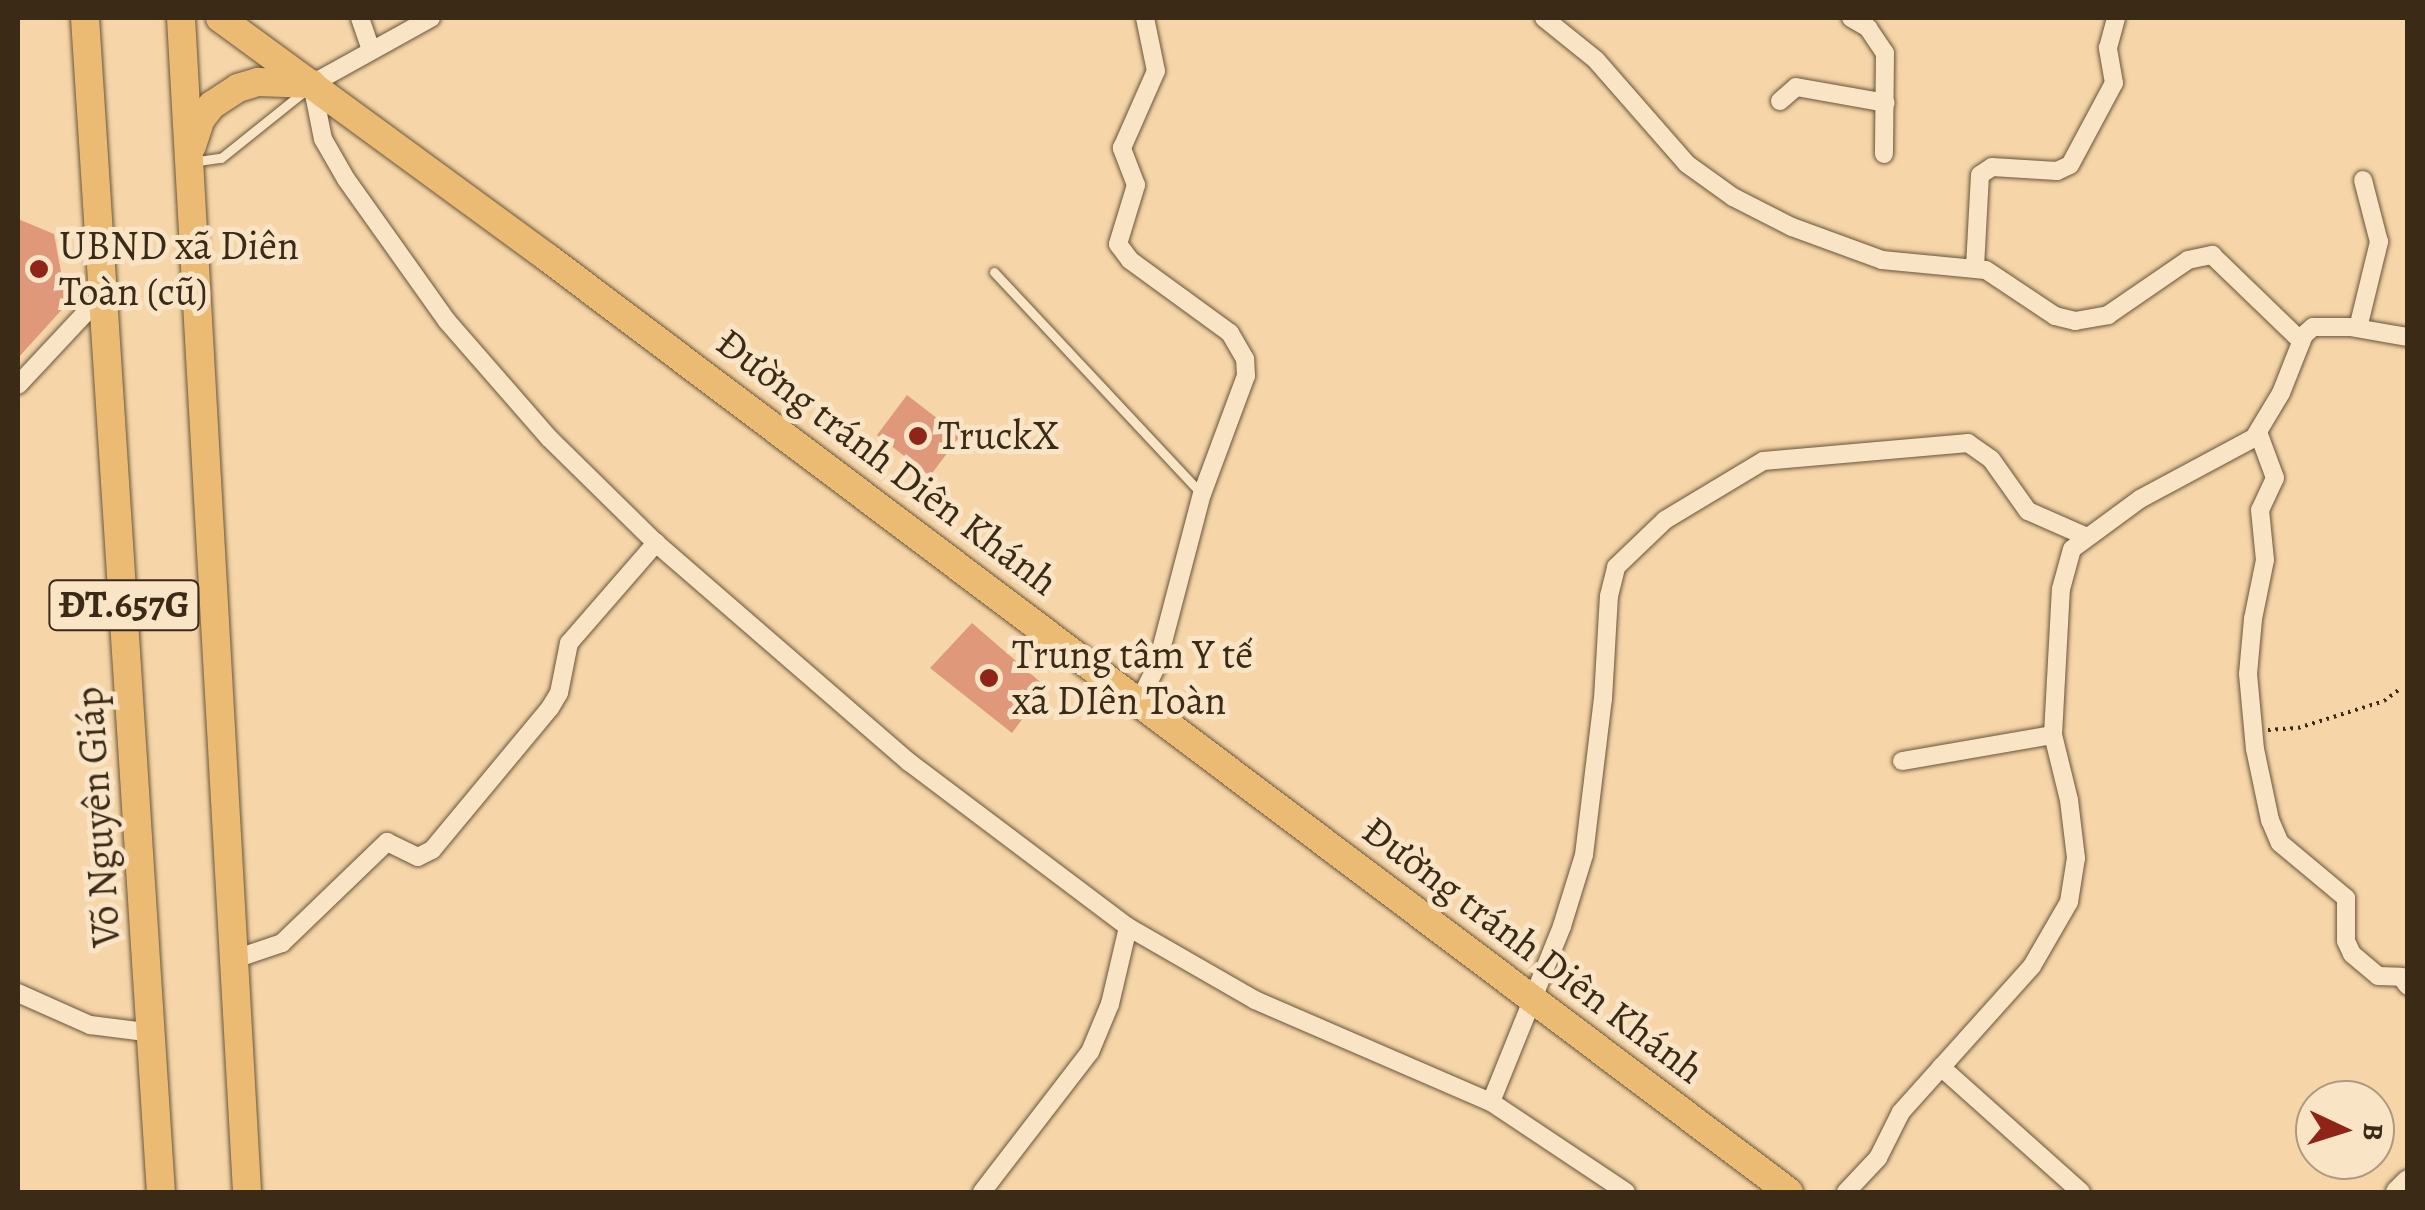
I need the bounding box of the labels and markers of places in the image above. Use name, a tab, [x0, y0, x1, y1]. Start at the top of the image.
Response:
place label: UBND xã Diên Toàn (cũ)	[59, 222, 299, 316]
marker: UBND xã Diên Toàn (cũ)	[28, 258, 50, 280]
place label: TruckX	[938, 412, 1059, 460]
marker: TruckX	[907, 425, 929, 447]
place label: Trung tâm Y tế xã DIên Toàn	[1012, 631, 1253, 725]
marker: Trung tâm Y tế xã DIên Toàn	[976, 665, 1002, 691]

